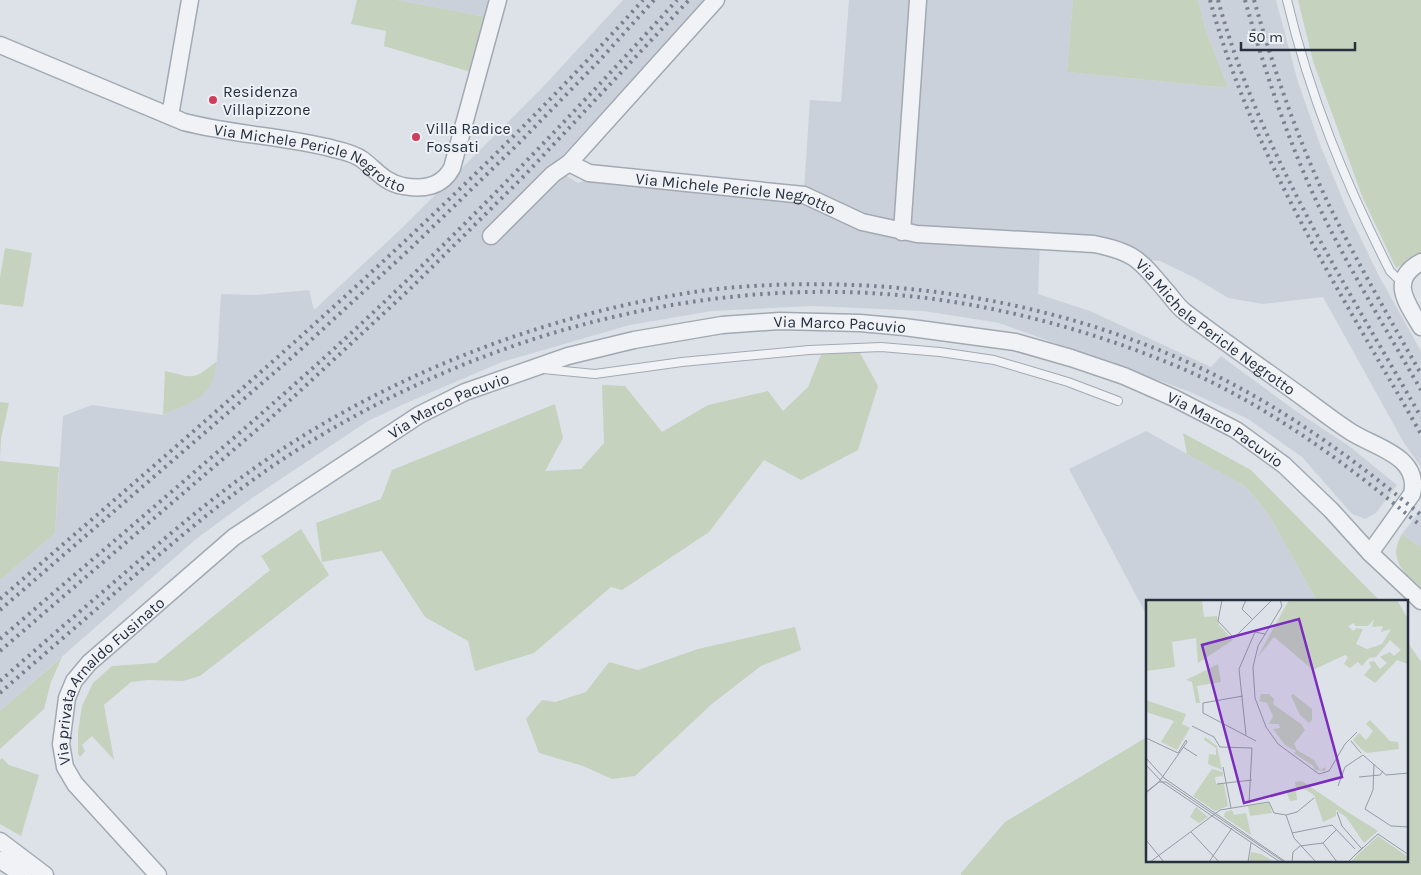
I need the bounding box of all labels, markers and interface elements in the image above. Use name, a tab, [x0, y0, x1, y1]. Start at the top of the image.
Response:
scale bar	[1241, 20, 1355, 52]
text: 50 m	[1248, 28, 1283, 46]
place label: Residenza Villapizzone	[223, 82, 310, 119]
marker: Residenza Villapizzone	[207, 94, 219, 106]
street label: Via Michele Pericle Negrotto	[212, 119, 407, 196]
place label: Villa Radice Fossati	[426, 119, 511, 156]
marker: Villa Radice Fossati	[410, 131, 422, 143]
street label: Via Michele Pericle Negrotto	[635, 168, 839, 218]
street label: Via Michele Pericle Negrotto	[1132, 254, 1299, 399]
street label: Via Marco Pacuvio	[773, 311, 907, 337]
street label: Via Marco Pacuvio	[384, 368, 511, 442]
street label: Via Marco Pacuvio	[1164, 387, 1287, 471]
street label: Via privata Arnaldo Fusinato	[51, 592, 168, 767]
inset map	[1146, 600, 1408, 862]

